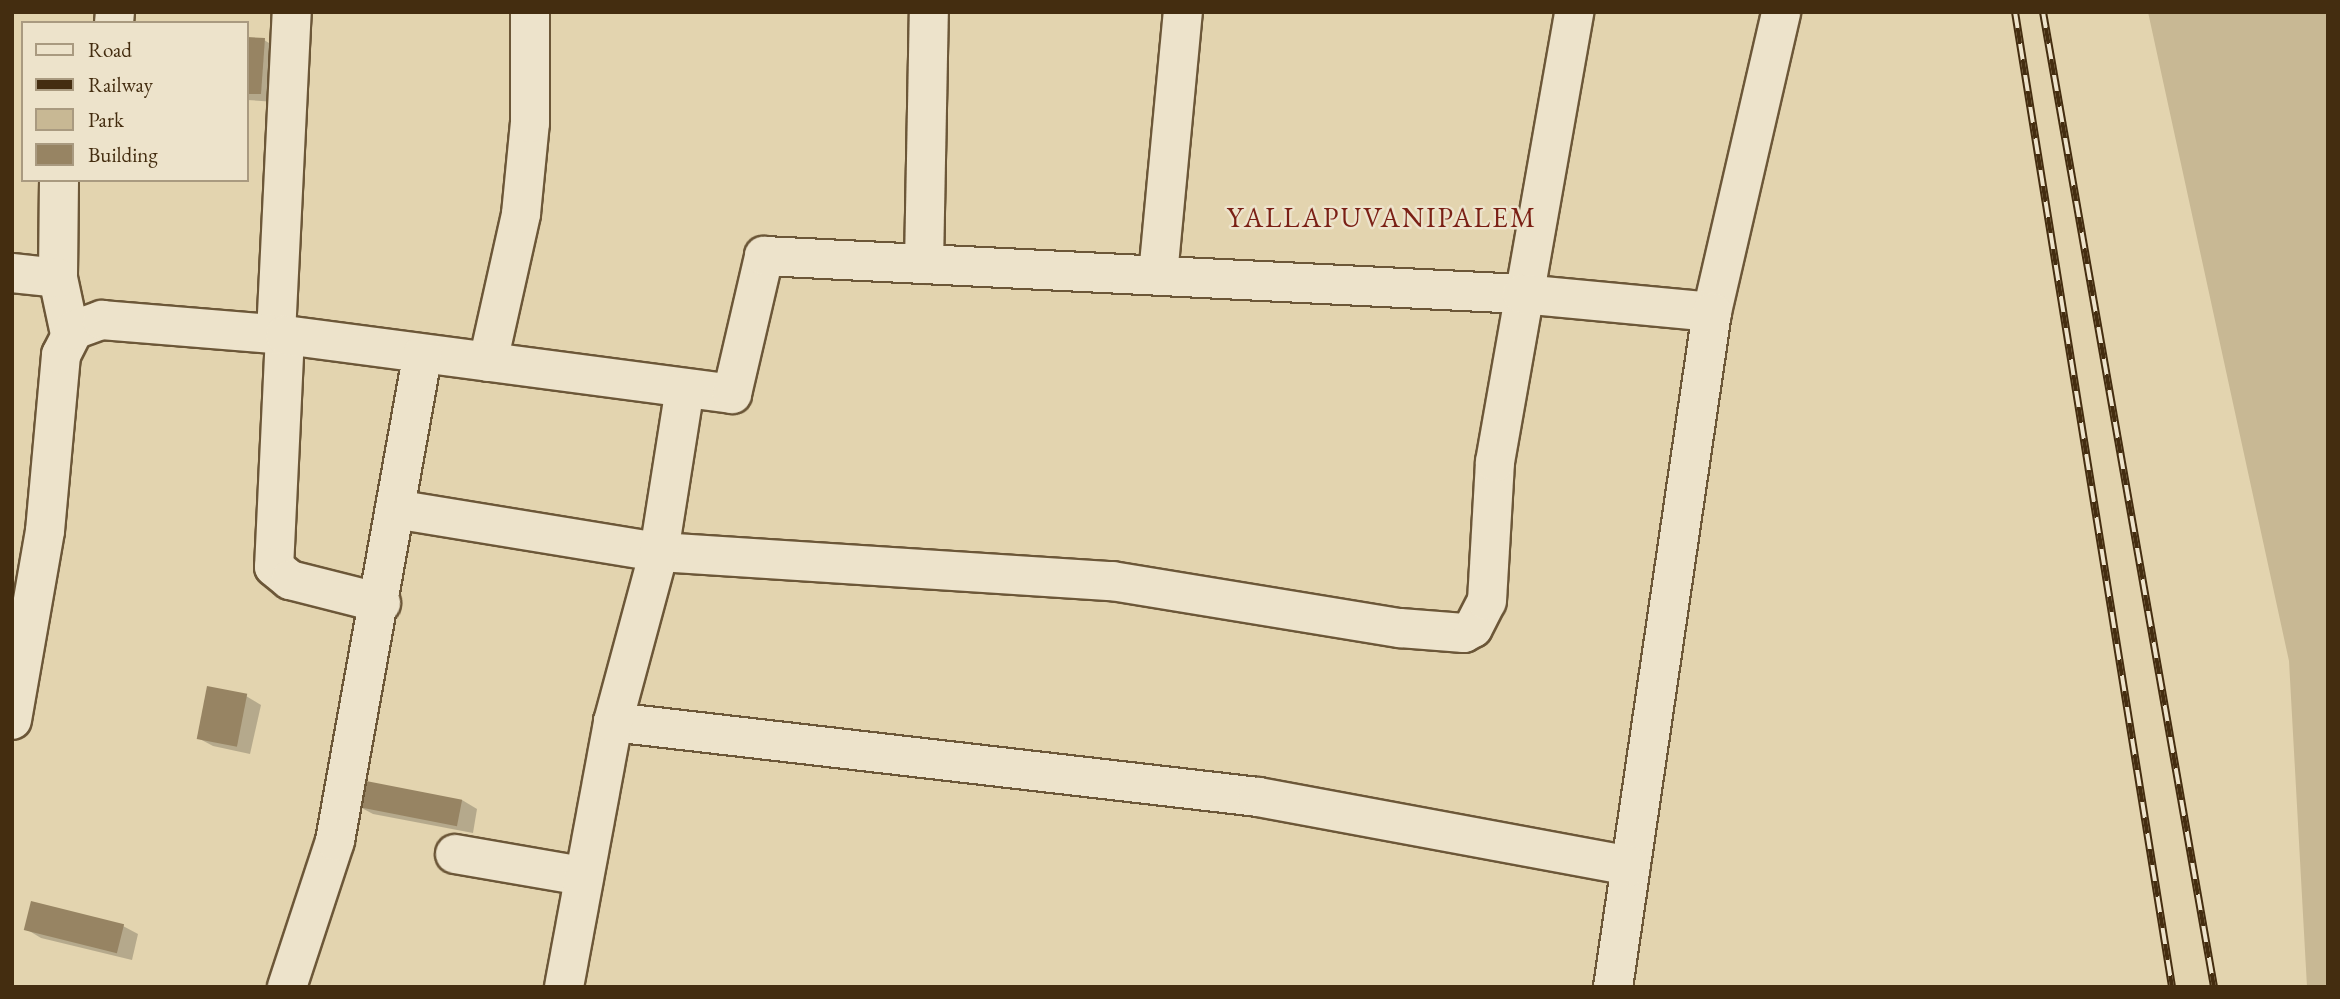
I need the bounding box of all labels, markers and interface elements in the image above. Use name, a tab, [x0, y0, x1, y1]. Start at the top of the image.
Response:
legend	[21, 21, 248, 182]
text: Road	[88, 36, 132, 63]
text: Railway	[88, 71, 153, 98]
text: Park	[88, 106, 124, 133]
text: Building	[88, 141, 158, 168]
district label: YALLAPUVANIPALEM	[1229, 200, 1535, 234]

